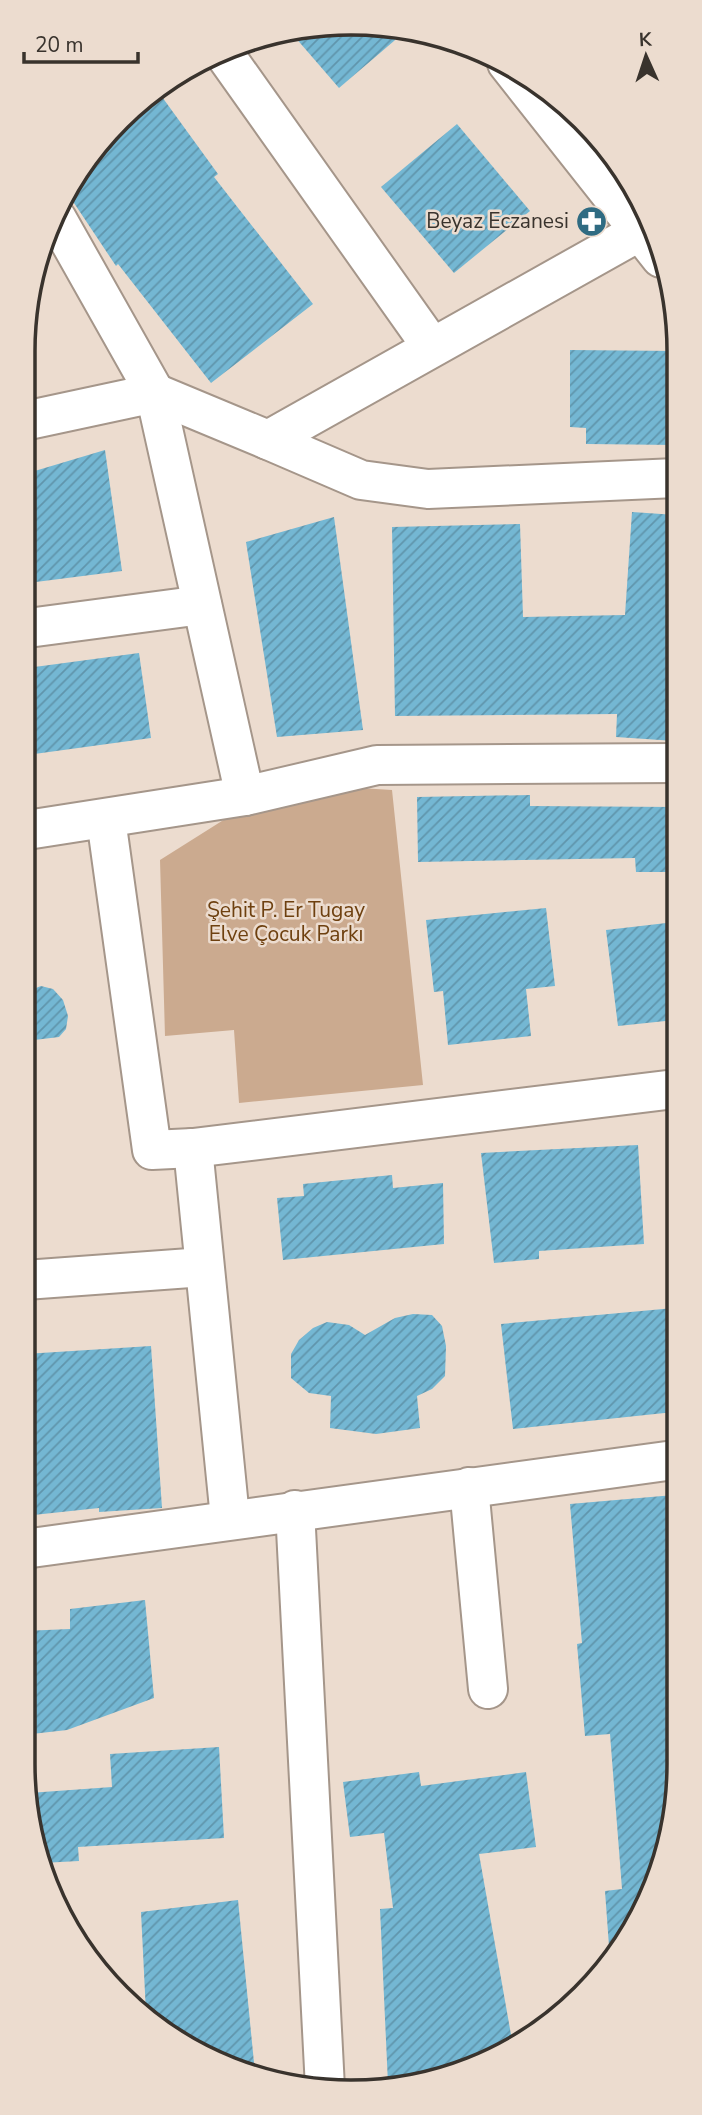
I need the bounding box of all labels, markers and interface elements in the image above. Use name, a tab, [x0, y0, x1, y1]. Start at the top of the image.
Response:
scale bar	[24, 21, 138, 65]
north arrow	[611, 21, 681, 91]
text: K	[638, 27, 654, 53]
text: 20 m	[35, 31, 84, 59]
pharmacy icon: Beyaz Eczanesi	[575, 204, 609, 238]
place label: Beyaz Eczanesi	[426, 207, 569, 235]
park label: Şehit P. Er Tugay Elve Çocuk Parkı	[207, 896, 365, 948]

